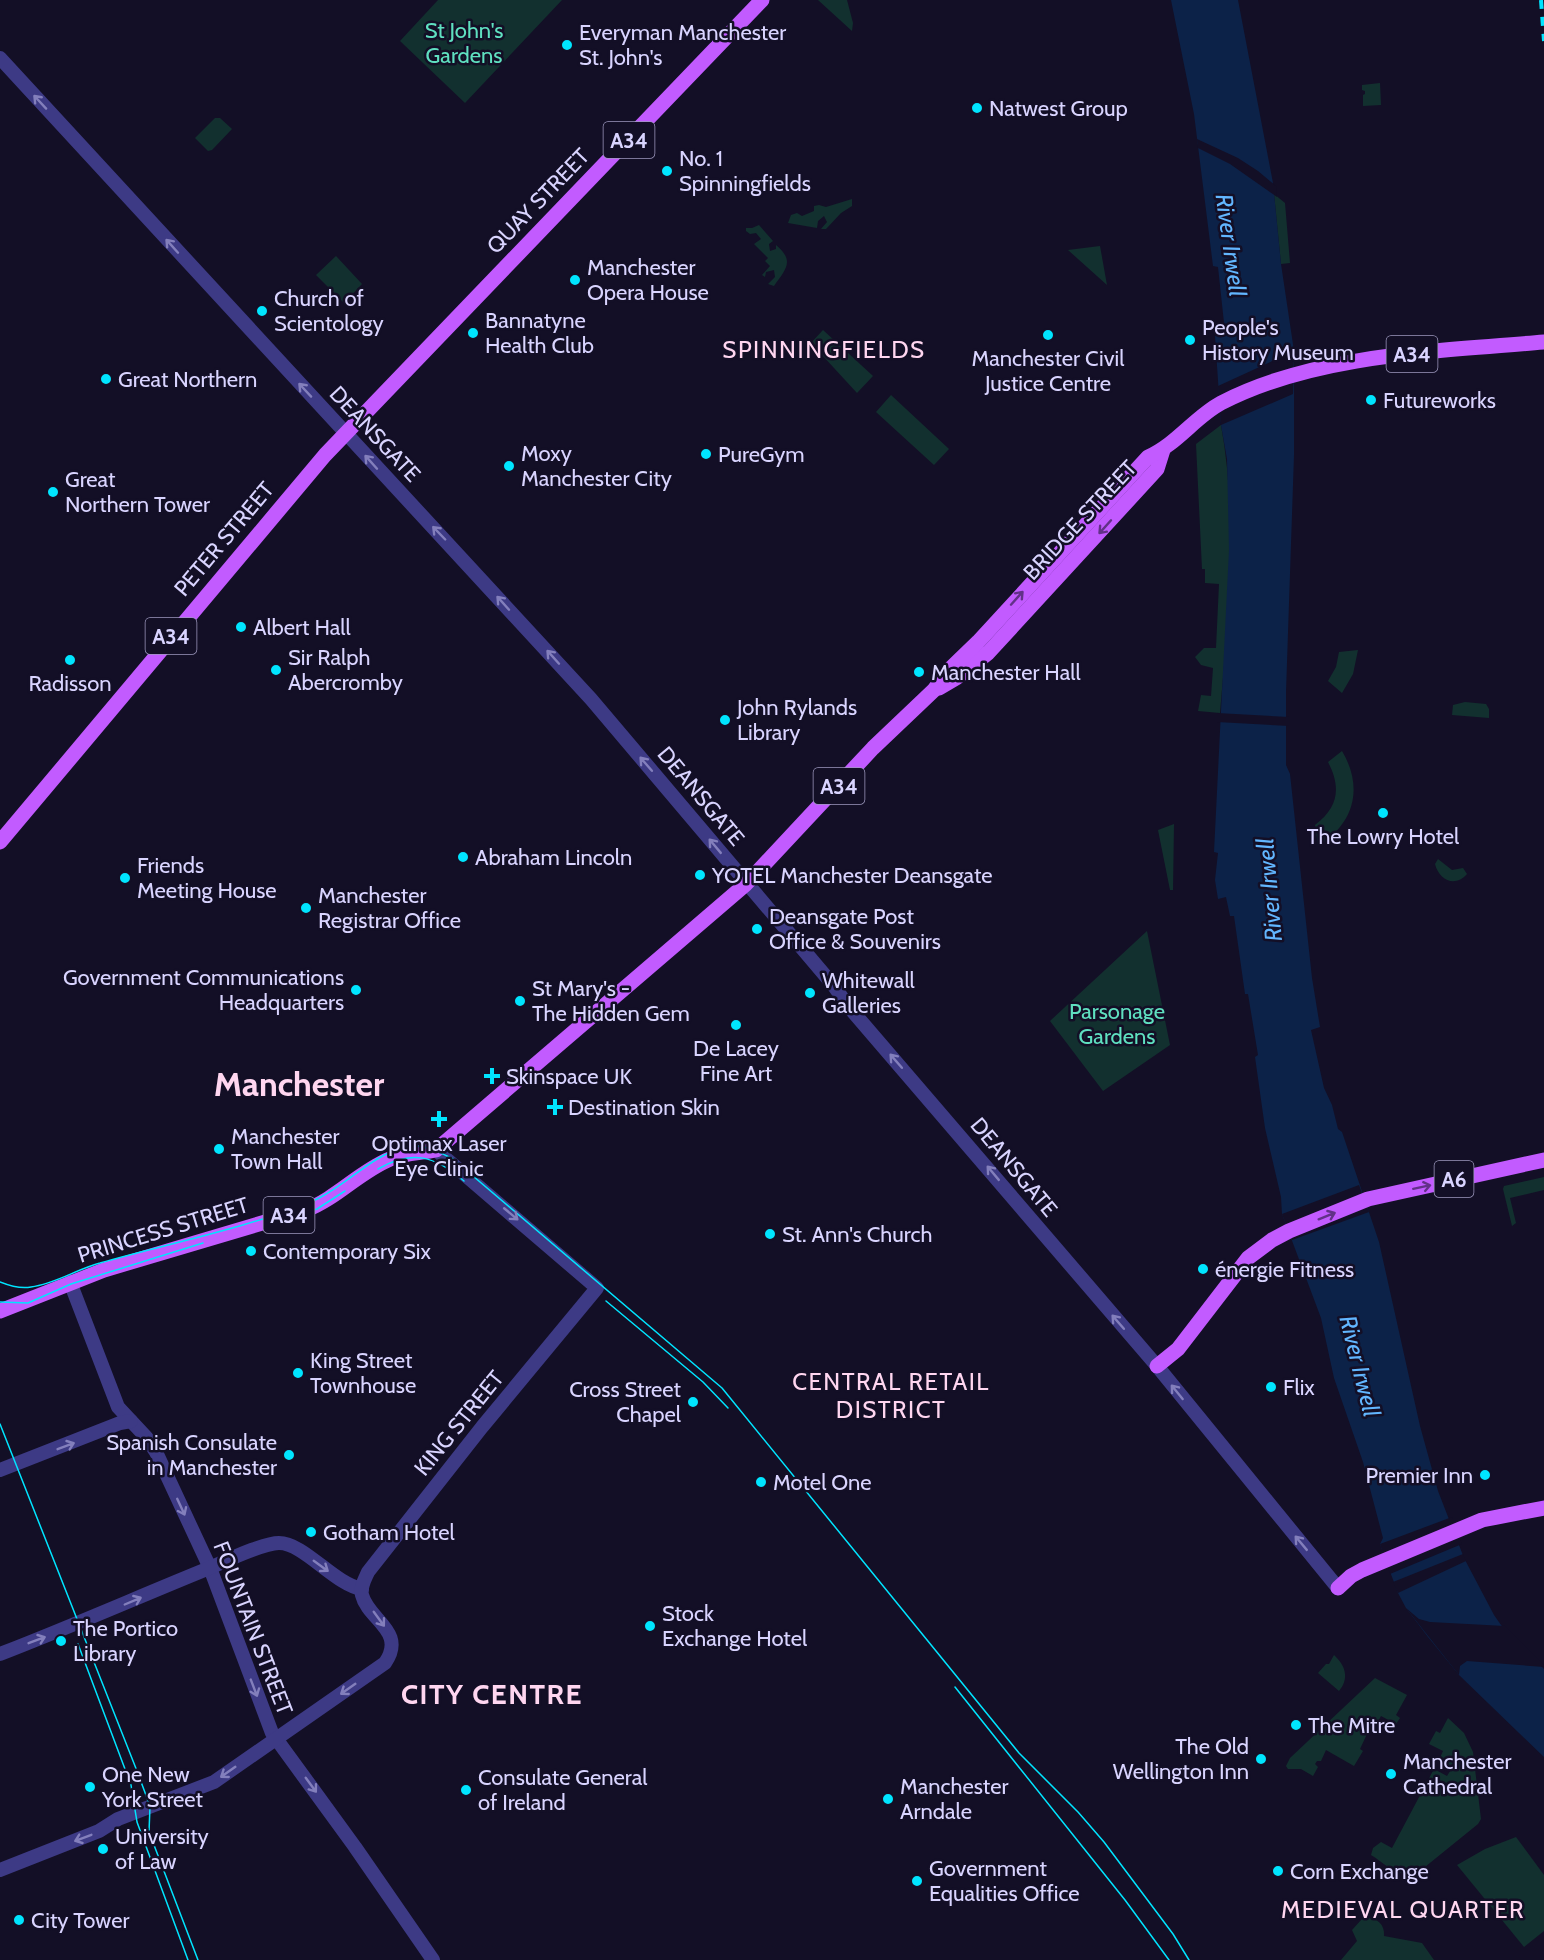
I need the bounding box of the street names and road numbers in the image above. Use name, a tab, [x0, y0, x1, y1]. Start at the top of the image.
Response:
road number: A34	[604, 122, 654, 158]
street label: QUAY STREET	[481, 143, 595, 259]
road number: A34	[1386, 336, 1438, 372]
street label: DEANSGATE	[324, 380, 426, 488]
street label: BRIDGE STREET	[1018, 454, 1143, 585]
street label: PETER STREET	[168, 476, 280, 602]
road number: A34	[146, 618, 196, 654]
street label: DEANSGATE	[652, 741, 750, 851]
road number: A34	[814, 768, 864, 804]
street label: DEANSGATE	[965, 1112, 1063, 1222]
road number: A6	[1434, 1161, 1474, 1197]
street label: PRINCESS STREET	[74, 1191, 252, 1269]
road number: A34	[264, 1197, 314, 1233]
street label: KING STREET	[408, 1365, 510, 1481]
street label: FOUNTAIN STREET	[207, 1537, 299, 1719]

